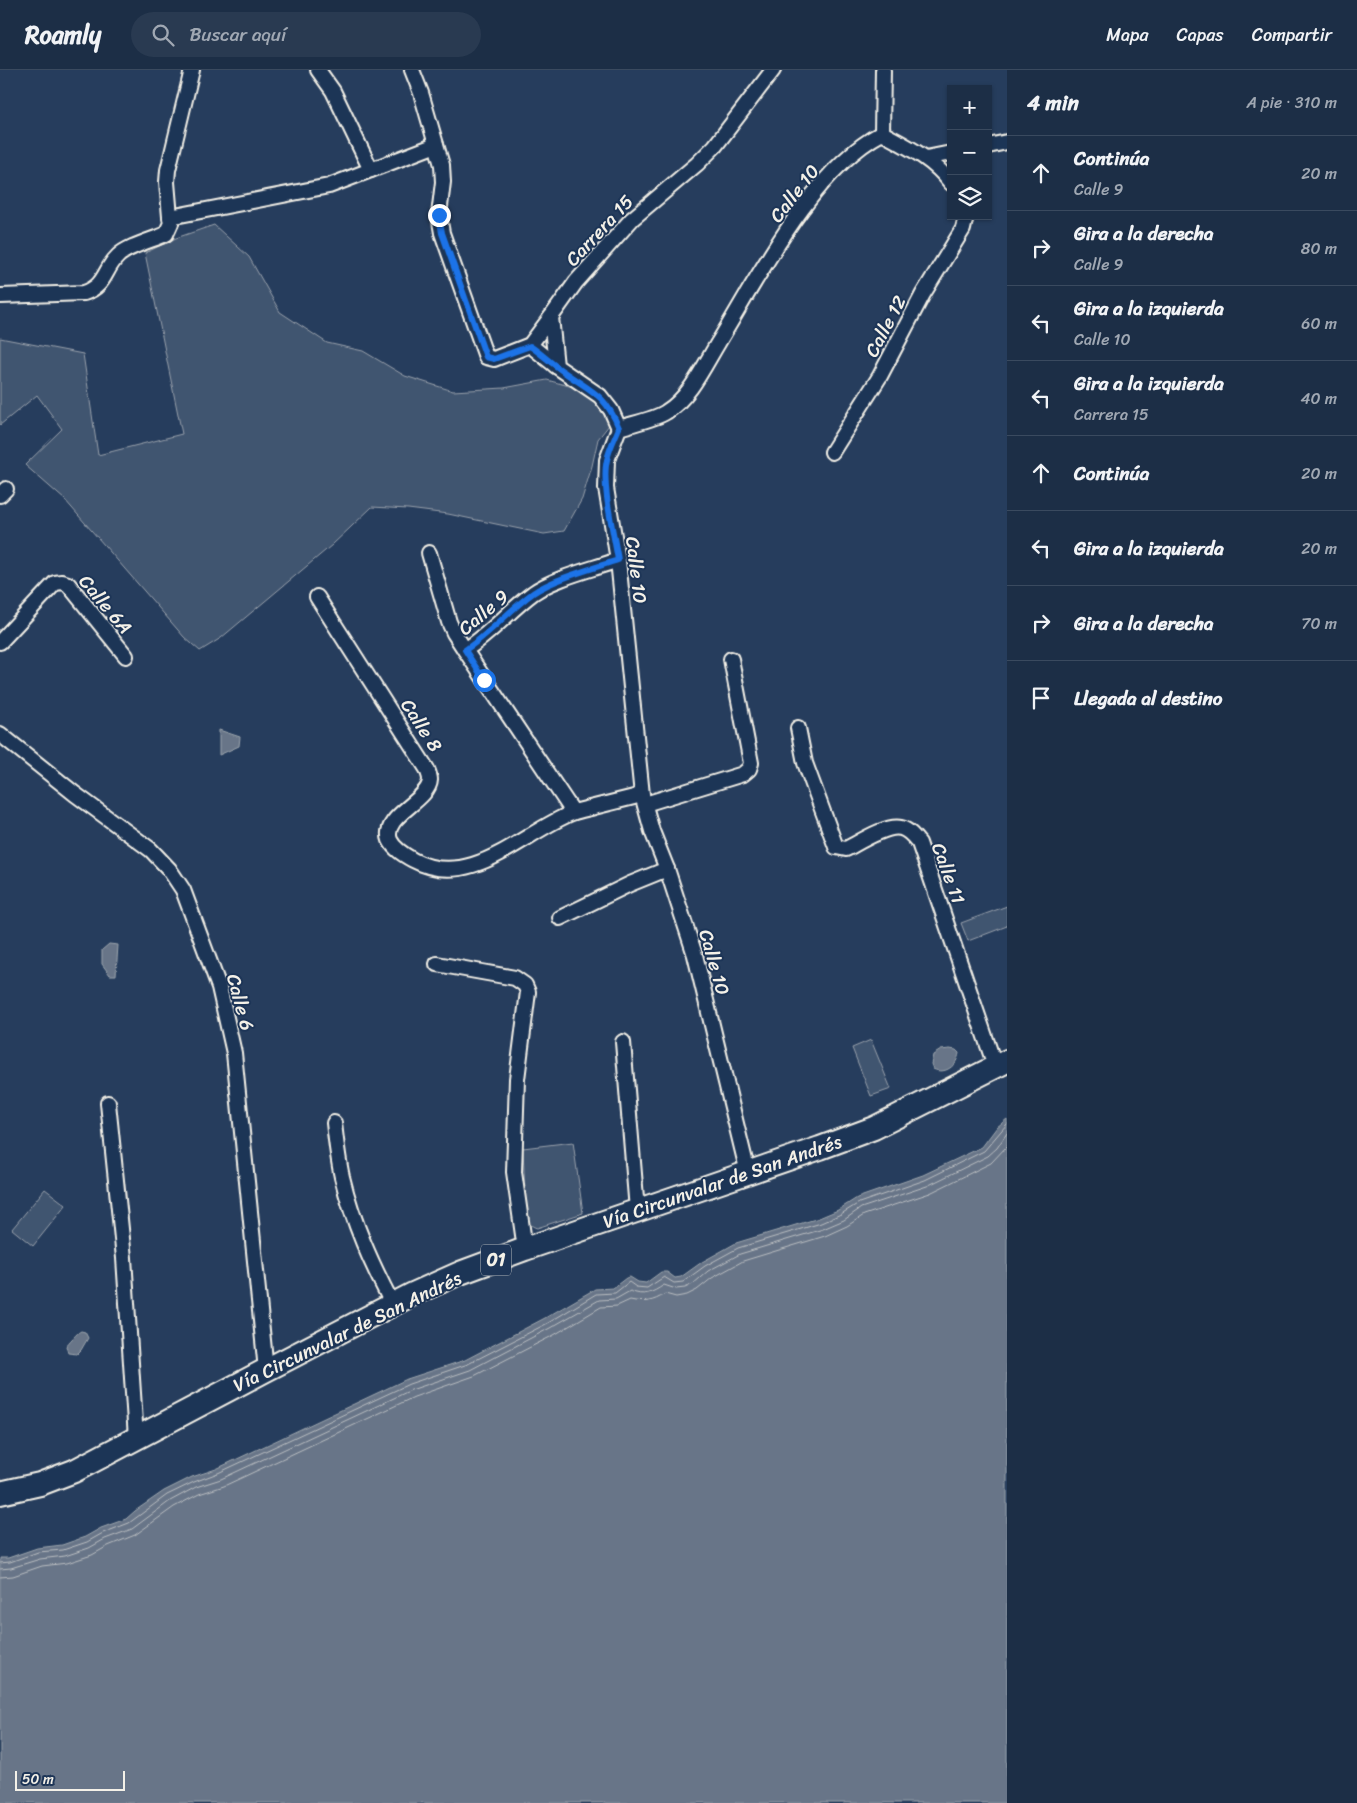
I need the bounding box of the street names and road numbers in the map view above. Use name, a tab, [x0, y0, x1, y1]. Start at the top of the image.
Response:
street label: Calle 10	[761, 157, 828, 230]
street label: Carrera 15	[557, 186, 642, 274]
street label: Calle 12	[855, 289, 916, 363]
street label: Calle 10	[616, 535, 657, 605]
street label: Calle 6A	[70, 567, 141, 642]
street label: Calle 9	[450, 581, 516, 644]
street label: Calle 8	[392, 692, 452, 759]
street label: Calle 11	[922, 838, 975, 909]
street label: Calle 10	[689, 925, 740, 999]
street label: Calle 6	[217, 970, 264, 1034]
street label: Vía Circunvalar de San Andrés	[598, 1125, 846, 1238]
road number: 01	[481, 1244, 511, 1276]
street label: Vía Circunvalar de San Andrés	[227, 1262, 467, 1401]

